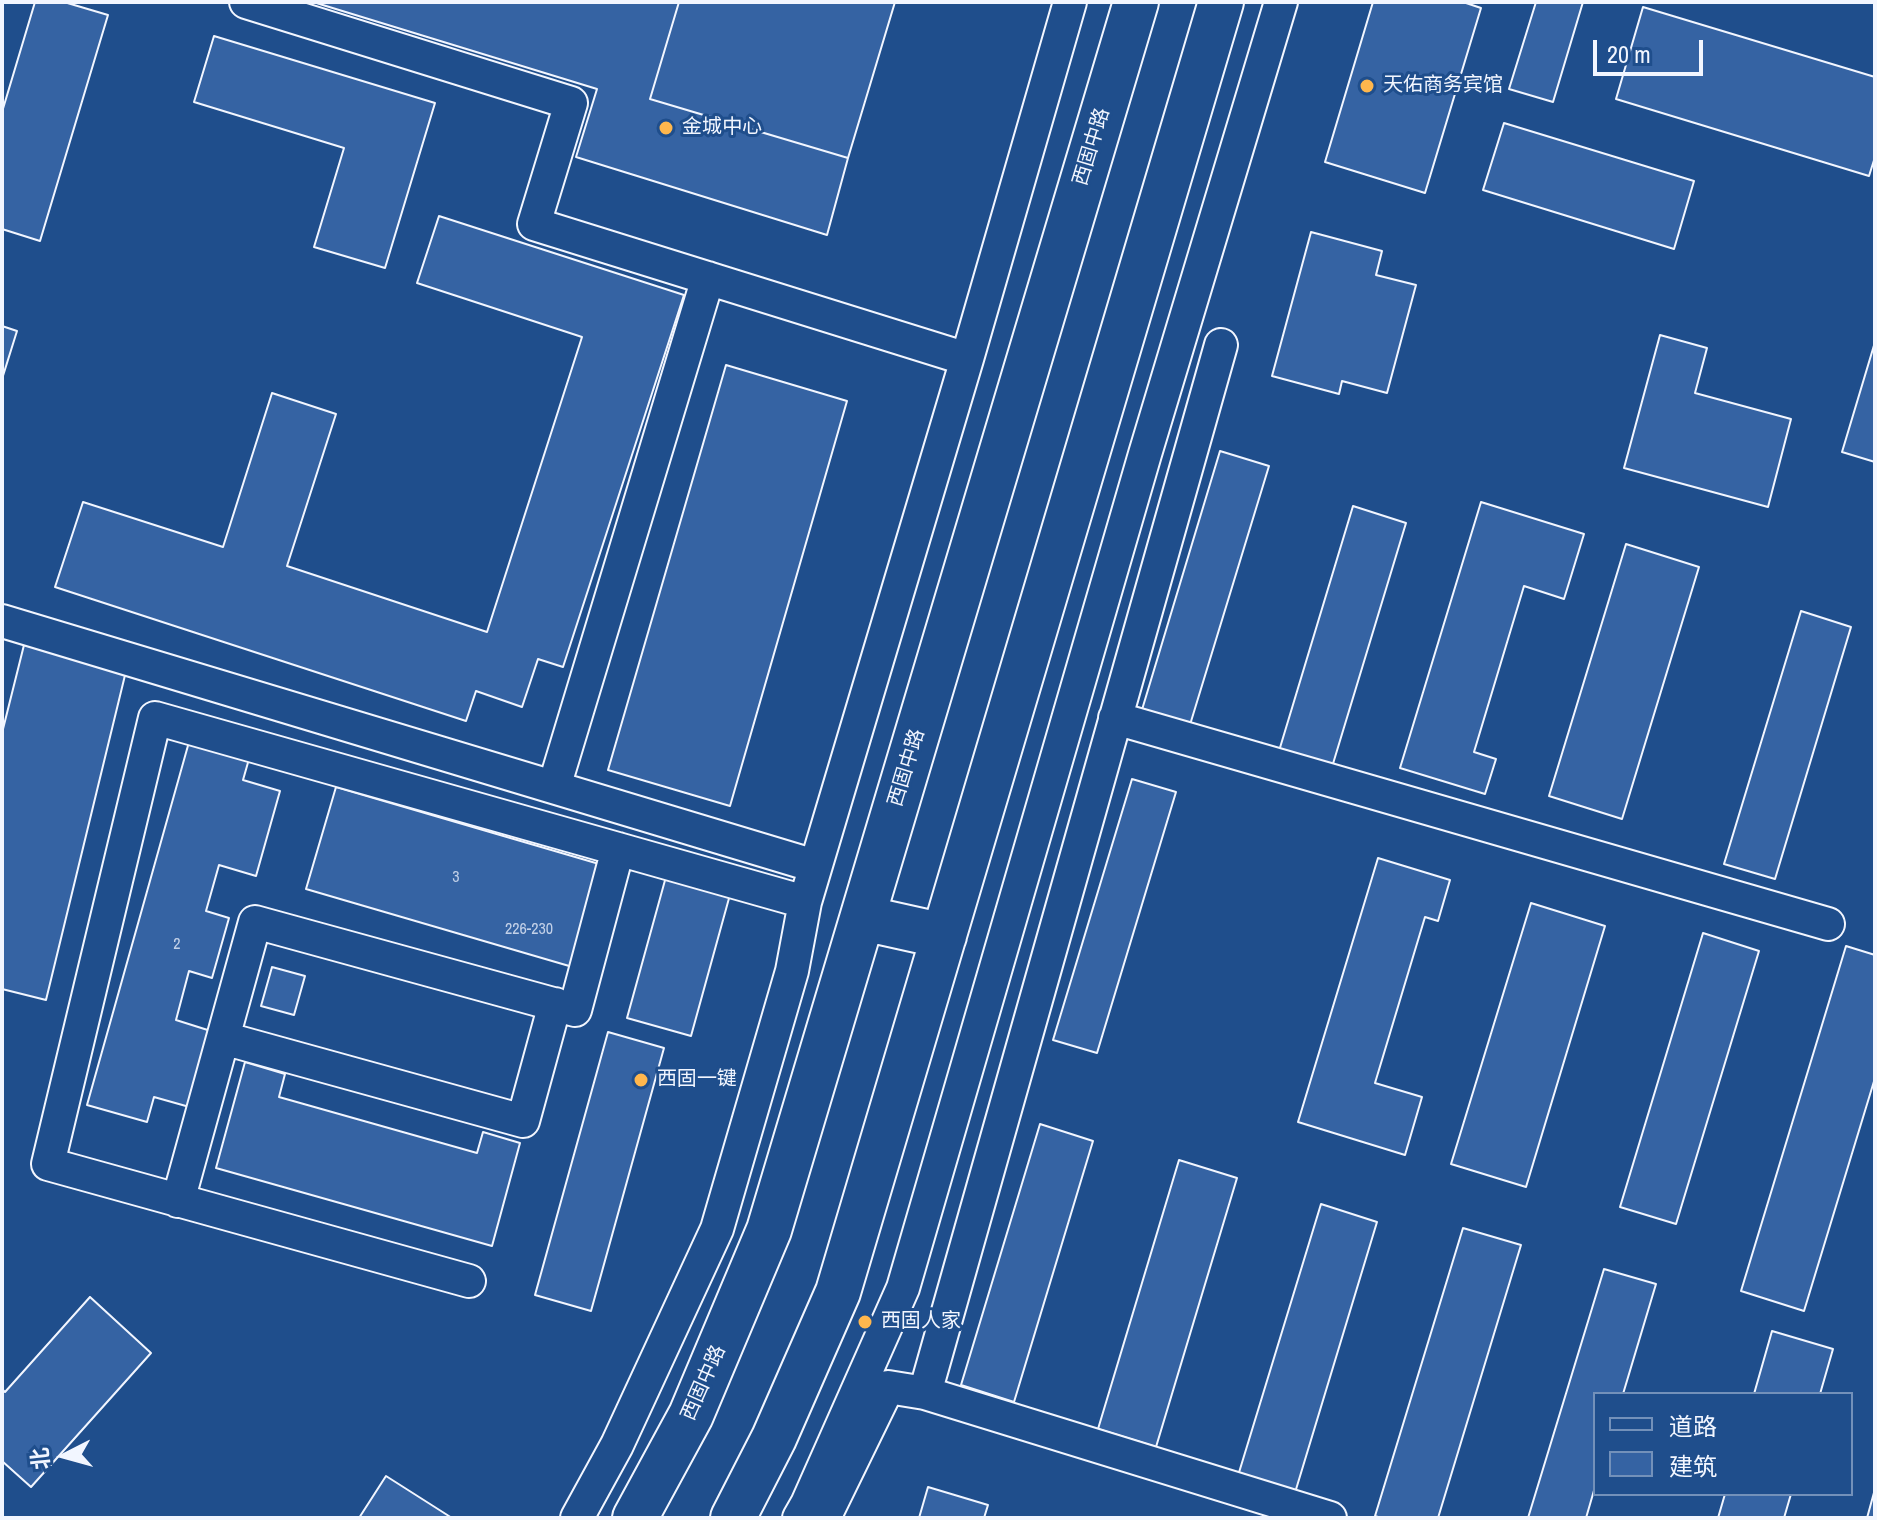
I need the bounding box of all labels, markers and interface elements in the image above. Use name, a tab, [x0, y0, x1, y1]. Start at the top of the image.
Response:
scale bar	[1597, 24, 1707, 74]
text: 20 m	[1607, 38, 1651, 70]
place label: 天佑商务宾馆	[1383, 74, 1503, 98]
marker: 天佑商务宾馆	[1358, 77, 1376, 95]
street label: 西固中路	[1069, 105, 1115, 189]
place label: 金城中心	[682, 116, 762, 140]
marker: 金城中心	[657, 119, 675, 137]
street label: 西固中路	[884, 726, 930, 810]
house number: 3	[452, 868, 460, 888]
house number: 226-230	[505, 920, 553, 940]
house number: 2	[173, 935, 181, 955]
place label: 西固一键	[657, 1068, 737, 1092]
marker: 西固一键	[632, 1071, 650, 1089]
place label: 西固人家	[881, 1310, 961, 1334]
marker: 西固人家	[856, 1313, 874, 1331]
street label: 西固中路	[677, 1342, 731, 1424]
legend	[1593, 1392, 1853, 1496]
text: 道路	[1669, 1410, 1717, 1442]
north arrow	[24, 1416, 104, 1496]
text: 北	[24, 1446, 56, 1471]
text: 建筑	[1669, 1450, 1717, 1482]

